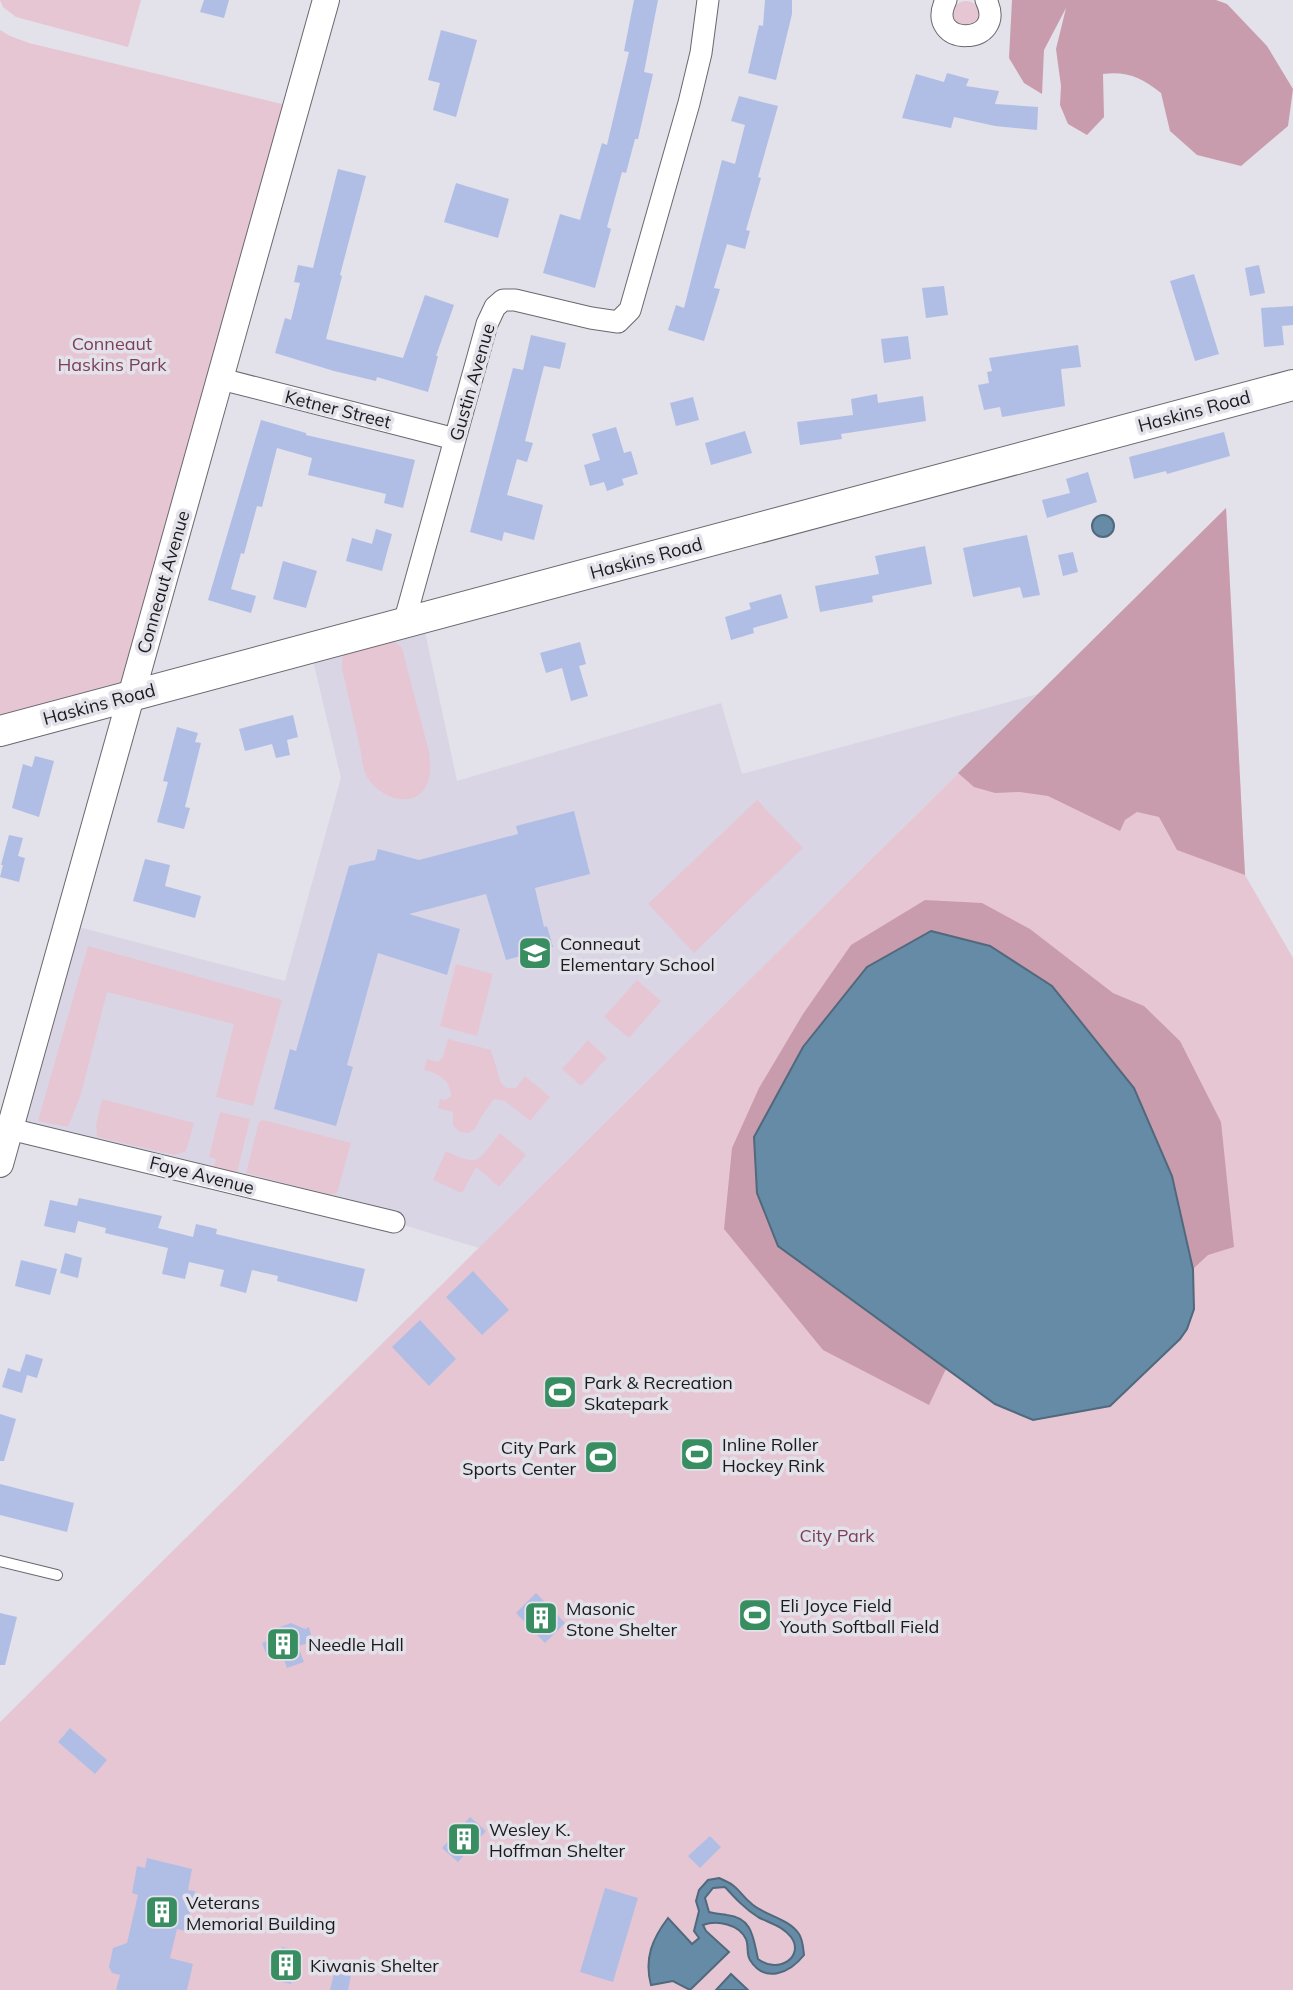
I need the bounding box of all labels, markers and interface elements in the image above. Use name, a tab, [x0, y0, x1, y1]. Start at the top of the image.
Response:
street label: Gustin Avenue	[444, 321, 500, 443]
park label: Conneaut Haskins Park	[57, 332, 167, 376]
street label: Ketner Street	[283, 385, 393, 433]
street label: Haskins Road	[1135, 385, 1253, 437]
street label: Conneaut Avenue	[132, 508, 194, 656]
street label: Haskins Road	[587, 532, 705, 584]
street label: Haskins Road	[40, 678, 158, 730]
place label: Conneaut Elementary School	[560, 932, 715, 976]
school or university icon: Conneaut Elementary School	[516, 934, 554, 972]
street label: Faye Avenue	[147, 1151, 257, 1199]
place label: Park & Recreation Skatepark	[584, 1371, 733, 1415]
sports icon: Park & Recreation Skatepark	[541, 1373, 579, 1411]
place label: Inline Roller Hockey Rink	[722, 1433, 825, 1477]
sports icon: Inline Roller Hockey Rink	[678, 1435, 716, 1473]
place label: City Park Sports Center	[462, 1436, 577, 1480]
sports icon: City Park Sports Center	[582, 1438, 620, 1476]
park label: City Park	[799, 1524, 875, 1547]
place label: Eli Joyce Field Youth Softball Field	[779, 1594, 939, 1638]
sports icon: Eli Joyce Field Youth Softball Field	[736, 1596, 774, 1634]
place label: Masonic Stone Shelter	[566, 1597, 678, 1641]
building icon: Masonic Stone Shelter	[522, 1599, 560, 1637]
building icon: Needle Hall	[264, 1625, 302, 1663]
place label: Needle Hall	[308, 1633, 404, 1656]
place label: Wesley K. Hoffman Shelter	[489, 1818, 626, 1862]
building icon: Wesley K. Hoffman Shelter	[445, 1820, 483, 1858]
place label: Veterans Memorial Building	[186, 1891, 336, 1935]
building icon: Veterans Memorial Building	[143, 1893, 181, 1931]
building icon: Kiwanis Shelter	[267, 1946, 305, 1984]
place label: Kiwanis Shelter	[310, 1954, 439, 1977]

